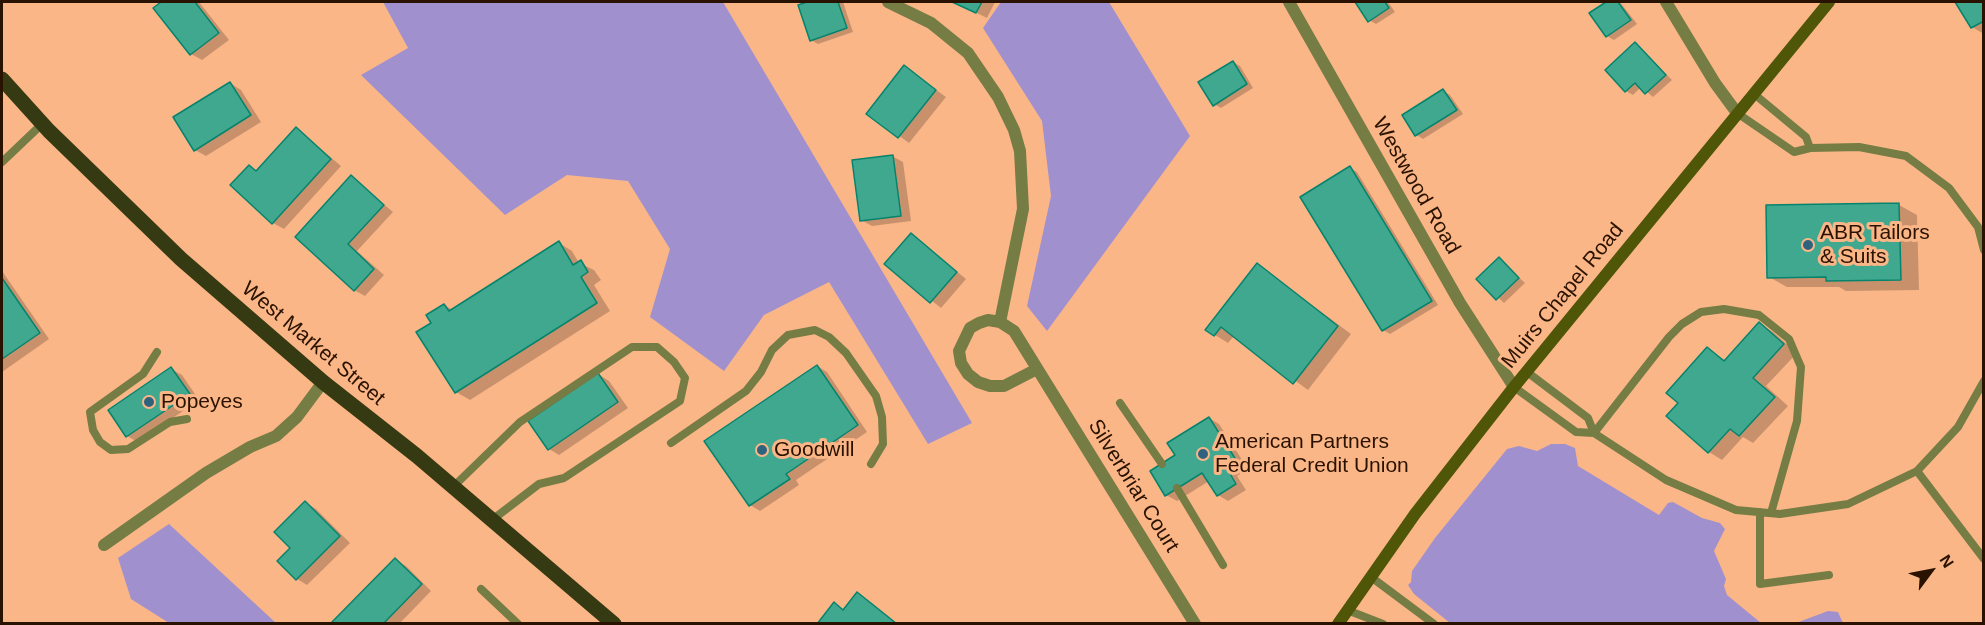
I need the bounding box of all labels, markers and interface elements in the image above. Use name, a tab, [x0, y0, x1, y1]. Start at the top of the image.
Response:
street label: Westwood Road	[1367, 113, 1465, 259]
street label: Muirs Chapel Road	[1497, 218, 1629, 374]
place label: ABR Tailors & Suits	[1820, 220, 1930, 270]
marker: ABR Tailors & Suits	[1801, 238, 1815, 252]
street label: West Market Street	[236, 277, 390, 411]
place label: Popeyes	[161, 389, 243, 415]
marker: Popeyes	[142, 395, 156, 409]
street label: Silverbriar Court	[1082, 415, 1184, 557]
place label: American Partners Federal Credit Union	[1215, 429, 1409, 479]
place label: Goodwill	[774, 437, 855, 463]
marker: Goodwill	[755, 443, 769, 457]
marker: American Partners Federal Credit Union	[1196, 447, 1210, 461]
north arrow	[1901, 541, 1961, 601]
text: N	[1936, 552, 1957, 571]

